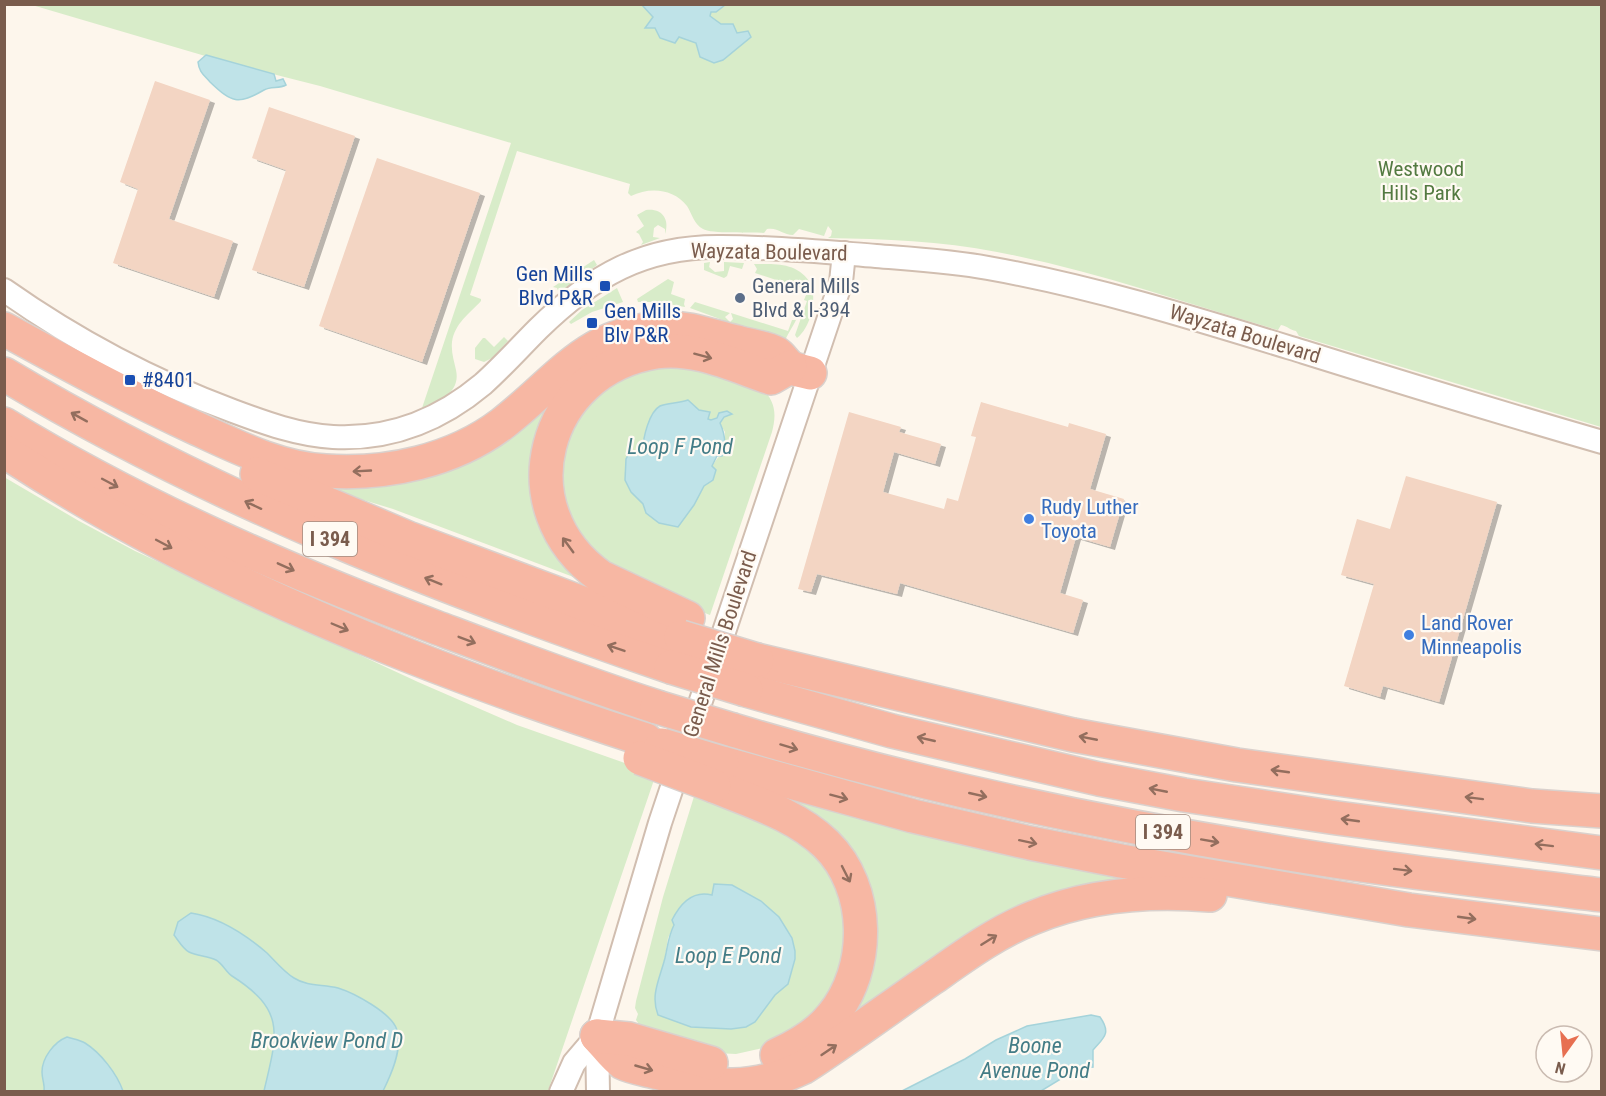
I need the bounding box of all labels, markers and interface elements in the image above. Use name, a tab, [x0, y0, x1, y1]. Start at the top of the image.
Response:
park label: Westwood Hills Park	[1378, 157, 1464, 205]
street label: Wayzata Boulevard	[690, 239, 848, 265]
place label: Gen Mills Blvd P&R	[516, 262, 593, 310]
place label: General Mills Blvd & I-394	[752, 274, 860, 322]
marker: Gen Mills Blvd P&R	[598, 279, 612, 293]
marker: General Mills Blvd & I-394	[733, 291, 747, 305]
place label: Gen Mills Blv P&R	[604, 299, 681, 347]
street label: Wayzata Boulevard	[1166, 300, 1324, 368]
marker: Gen Mills Blv P&R	[585, 316, 599, 330]
one-way arrow	[693, 351, 712, 362]
place label: #8401	[142, 368, 195, 392]
marker: #8401	[123, 373, 137, 387]
one-way arrow	[71, 411, 88, 423]
water label: Loop F Pond	[627, 434, 733, 459]
one-way arrow	[353, 466, 373, 477]
one-way arrow	[101, 478, 119, 489]
place label: Rudy Luther Toyota	[1041, 495, 1139, 543]
one-way arrow	[244, 499, 262, 511]
marker: Rudy Luther Toyota	[1022, 512, 1036, 526]
road number: I 394	[303, 522, 357, 556]
one-way arrow	[562, 537, 574, 553]
one-way arrow	[155, 538, 173, 550]
street label: General Mills Boulevard	[678, 548, 762, 740]
one-way arrow	[277, 562, 295, 573]
one-way arrow	[424, 575, 442, 586]
place label: Land Rover Minneapolis	[1421, 611, 1522, 659]
one-way arrow	[330, 622, 349, 633]
marker: Land Rover Minneapolis	[1402, 628, 1416, 642]
one-way arrow	[457, 635, 476, 646]
one-way arrow	[607, 641, 626, 652]
one-way arrow	[1079, 732, 1099, 743]
one-way arrow	[917, 733, 936, 744]
one-way arrow	[779, 742, 798, 753]
one-way arrow	[1271, 766, 1291, 777]
one-way arrow	[1148, 784, 1168, 795]
one-way arrow	[968, 789, 987, 801]
one-way arrow	[829, 791, 848, 803]
one-way arrow	[1464, 793, 1484, 804]
road number: I 394	[1136, 815, 1190, 849]
one-way arrow	[1341, 815, 1361, 826]
one-way arrow	[1200, 836, 1220, 847]
one-way arrow	[1018, 837, 1037, 849]
one-way arrow	[1534, 840, 1554, 851]
one-way arrow	[841, 865, 853, 883]
one-way arrow	[1393, 865, 1413, 876]
one-way arrow	[1457, 912, 1477, 923]
one-way arrow	[980, 933, 997, 945]
water label: Loop E Pond	[675, 943, 781, 968]
north arrow	[1534, 1024, 1594, 1084]
water label: Brookview Pond D	[251, 1028, 403, 1053]
water label: Boone Avenue Pond	[979, 1033, 1090, 1083]
one-way arrow	[820, 1044, 837, 1057]
text: N	[1553, 1058, 1567, 1078]
one-way arrow	[634, 1063, 653, 1075]

